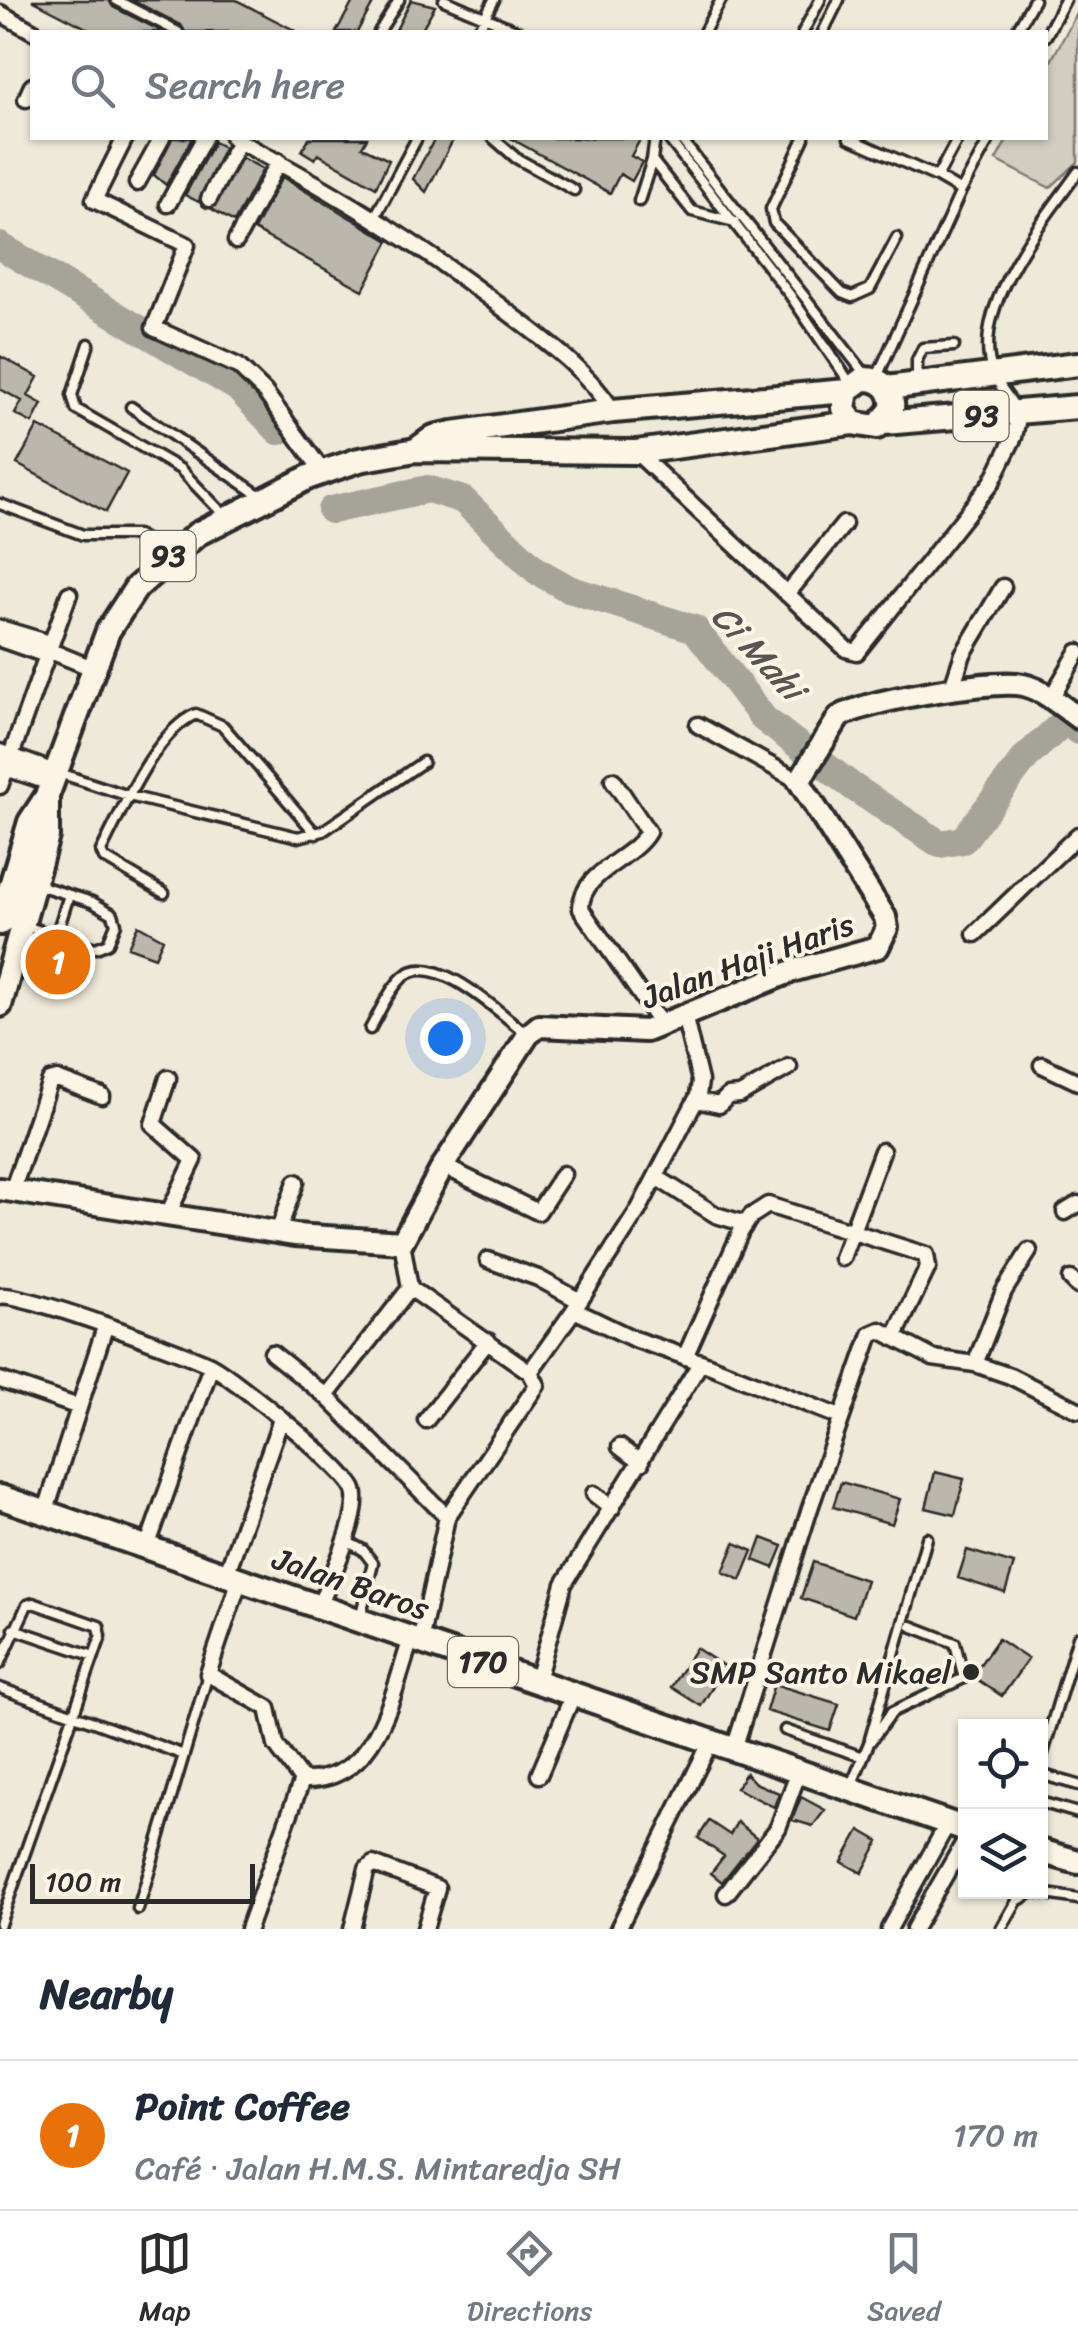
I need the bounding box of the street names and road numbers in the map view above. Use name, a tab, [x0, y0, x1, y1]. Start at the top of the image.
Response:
road number: 93	[954, 391, 1008, 441]
road number: 93	[140, 531, 196, 581]
street label: Jalan Haji Haris	[633, 896, 863, 1026]
street label: Jalan Baros	[264, 1530, 437, 1637]
road number: 170	[448, 1637, 518, 1687]

